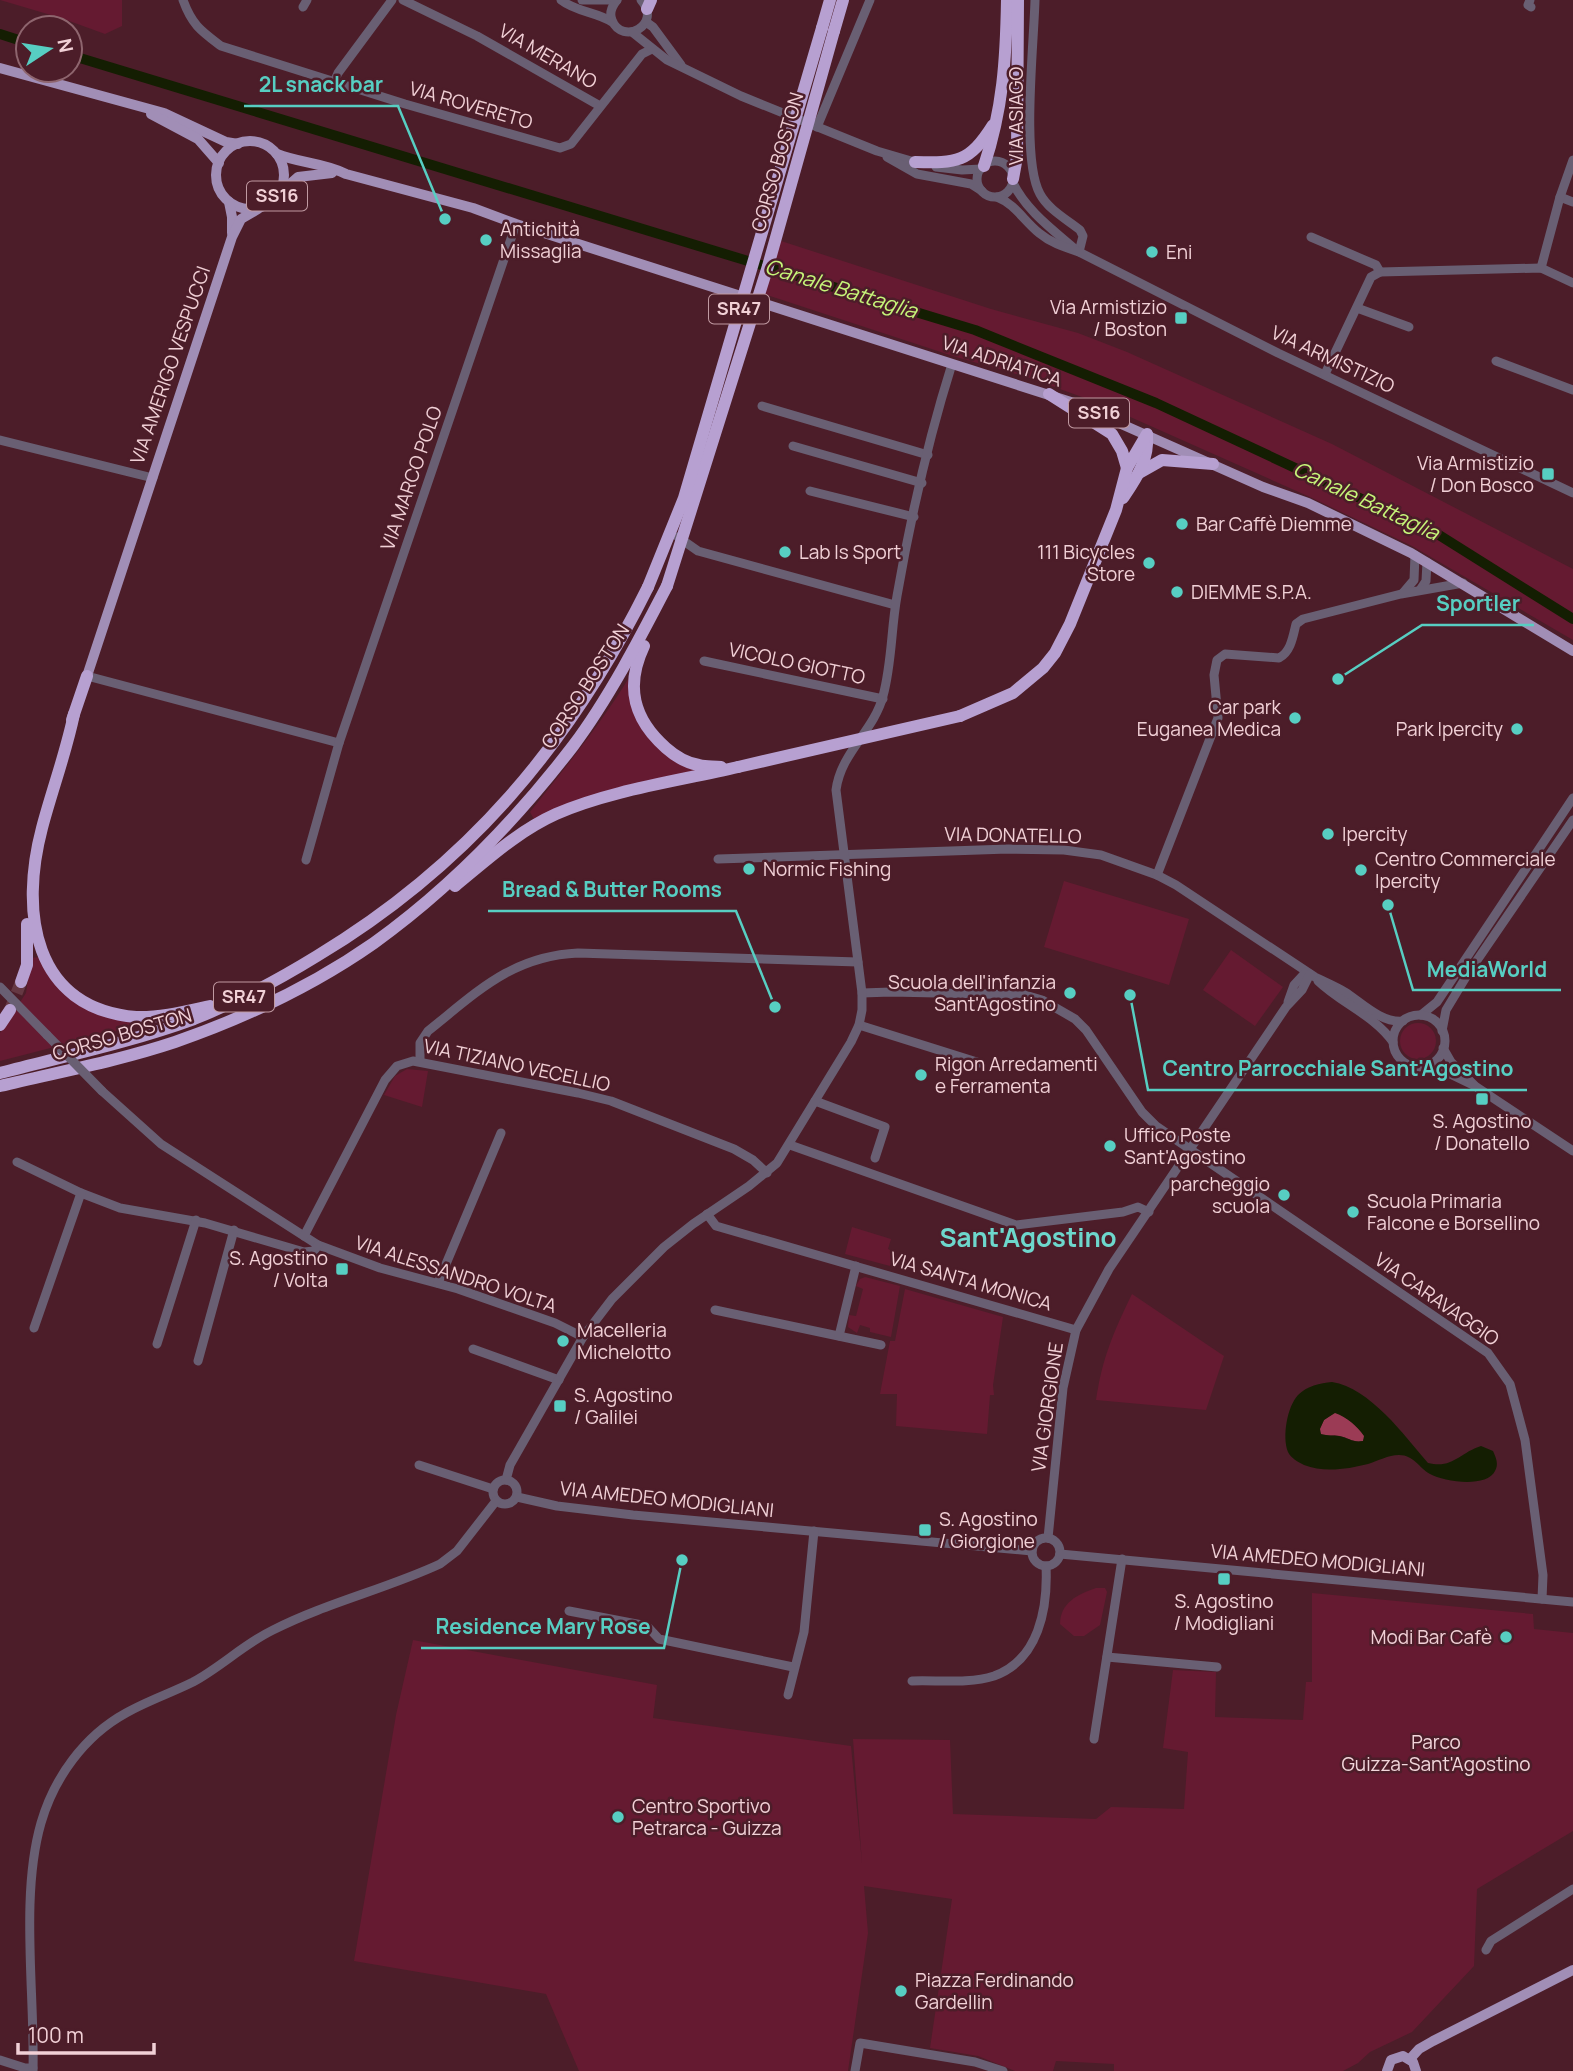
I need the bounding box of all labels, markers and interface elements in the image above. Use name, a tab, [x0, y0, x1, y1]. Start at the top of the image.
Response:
north arrow	[14, 14, 84, 84]
street label: VIA MERANO	[494, 17, 602, 95]
text: N	[51, 36, 80, 55]
callout: 2L snack bar	[244, 64, 398, 106]
street label: VIA ASIAGO	[1003, 67, 1029, 165]
text: 2L snack bar	[259, 70, 383, 98]
street label: VIA ROVERETO	[406, 75, 536, 135]
street label: CORSO BOSTON	[745, 89, 809, 235]
road number: SS16	[247, 182, 307, 210]
place label: Antichità Missaglia	[500, 216, 582, 264]
marker: Antichità Missaglia	[478, 232, 494, 248]
place label: Eni	[1166, 239, 1193, 265]
marker: Eni	[1144, 244, 1160, 260]
water label: Canale Battaglia	[762, 252, 922, 325]
street label: VIA AMERIGO VESPUCCI	[124, 262, 216, 468]
place label: Via Armistizio / Boston	[1050, 294, 1167, 342]
road number: SR47	[709, 295, 769, 324]
marker: Via Armistizio / Boston	[1173, 310, 1189, 326]
street label: VIA ARMISTIZIO	[1267, 319, 1399, 399]
street label: VIA ADRIATICA	[939, 329, 1065, 393]
road number: SS16	[1069, 398, 1129, 428]
street label: VIA MARCO POLO	[374, 402, 448, 554]
place label: Via Armistizio / Don Bosco	[1417, 450, 1534, 498]
water label: Canale Battaglia	[1289, 454, 1445, 547]
marker: Via Armistizio / Don Bosco	[1540, 466, 1556, 482]
place label: Bar Caffè Diemme	[1196, 511, 1352, 537]
marker: Bar Caffè Diemme	[1174, 516, 1190, 532]
place label: Lab Is Sport	[799, 539, 901, 565]
place label: 111 Bicycles Store	[1037, 539, 1135, 587]
marker: Lab Is Sport	[777, 544, 793, 560]
marker: 111 Bicycles Store	[1141, 555, 1157, 571]
place label: DIEMME S.P.A.	[1191, 579, 1312, 605]
callout: Sportler	[1422, 583, 1534, 625]
marker: DIEMME S.P.A.	[1169, 584, 1185, 600]
text: Sportler	[1436, 589, 1520, 617]
street label: CORSO BOSTON	[535, 619, 635, 753]
street label: VICOLO GIOTTO	[726, 636, 868, 690]
place label: Car park Euganea Medica	[1137, 694, 1282, 742]
marker: Car park Euganea Medica	[1287, 710, 1303, 726]
place label: Park Ipercity	[1396, 716, 1503, 742]
marker: Park Ipercity	[1509, 721, 1525, 737]
street label: VIA DONATELLO	[944, 821, 1082, 849]
place label: Ipercity	[1342, 821, 1407, 847]
marker: Ipercity	[1320, 826, 1336, 842]
place label: Centro Commerciale Ipercity	[1375, 846, 1556, 894]
place label: Normic Fishing	[763, 856, 891, 882]
marker: Normic Fishing	[741, 861, 757, 877]
marker: Centro Commerciale Ipercity	[1353, 862, 1369, 878]
callout: Bread & Butter Rooms	[488, 869, 736, 911]
text: Bread & Butter Rooms	[502, 875, 722, 903]
callout: MediaWorld	[1413, 948, 1561, 990]
text: MediaWorld	[1427, 955, 1547, 983]
place label: Scuola dell'infanzia Sant'Agostino	[888, 969, 1056, 1017]
road number: SR47	[214, 982, 274, 1012]
marker: Scuola dell'infanzia Sant'Agostino	[1062, 985, 1078, 1001]
street label: CORSO BOSTON	[49, 1002, 195, 1066]
street label: VIA TIZIANO VECELLIO	[421, 1033, 613, 1098]
callout: Centro Parrocchiale Sant'Agostino	[1148, 1048, 1527, 1090]
place label: Rigon Arredamenti e Ferramenta	[935, 1051, 1098, 1099]
text: Centro Parrocchiale Sant'Agostino	[1163, 1054, 1514, 1082]
marker: Rigon Arredamenti e Ferramenta	[913, 1067, 929, 1083]
marker: S. Agostino / Donatello	[1474, 1091, 1490, 1107]
place label: S. Agostino / Donatello	[1433, 1108, 1531, 1156]
place label: Uffico Poste Sant'Agostino	[1124, 1122, 1246, 1170]
marker: Uffico Poste Sant'Agostino	[1102, 1138, 1118, 1154]
place label: parcheggio scuola	[1170, 1171, 1270, 1219]
marker: parcheggio scuola	[1276, 1187, 1292, 1203]
place label: Scuola Primaria Falcone e Borsellino	[1367, 1188, 1540, 1236]
marker: Scuola Primaria Falcone e Borsellino	[1345, 1204, 1361, 1220]
district label: Sant'Agostino	[939, 1219, 1117, 1255]
street label: VIA ALESSANDRO VOLTA	[352, 1229, 560, 1319]
place label: S. Agostino / Volta	[229, 1245, 328, 1293]
street label: VIA SANTA MONICA	[887, 1245, 1055, 1317]
street label: VIA CARAVAGGIO	[1370, 1246, 1505, 1352]
marker: S. Agostino / Volta	[334, 1261, 350, 1277]
place label: Macelleria Michelotto	[577, 1317, 671, 1365]
marker: Macelleria Michelotto	[555, 1333, 571, 1349]
street label: VIA GIORGIONE	[1025, 1340, 1069, 1474]
place label: S. Agostino / Galilei	[574, 1382, 673, 1430]
marker: S. Agostino / Galilei	[552, 1398, 568, 1414]
street label: VIA AMEDEO MODIGLIANI	[559, 1475, 775, 1523]
place label: S. Agostino / Giorgione	[939, 1506, 1038, 1554]
marker: S. Agostino / Giorgione	[917, 1522, 933, 1538]
street label: VIA AMEDEO MODIGLIANI	[1210, 1538, 1426, 1582]
marker: S. Agostino / Modigliani	[1216, 1571, 1232, 1587]
place label: S. Agostino / Modigliani	[1174, 1588, 1274, 1636]
callout: Residence Mary Rose	[421, 1606, 664, 1648]
text: Residence Mary Rose	[435, 1612, 651, 1640]
place label: Modi Bar Cafè	[1370, 1624, 1492, 1650]
marker: Modi Bar Cafè	[1498, 1629, 1514, 1645]
park label: Parco Guizza-Sant'Agostino	[1341, 1729, 1531, 1777]
place label: Centro Sportivo Petrarca - Guizza	[632, 1793, 782, 1841]
marker: Centro Sportivo Petrarca - Guizza	[610, 1809, 626, 1825]
place label: Piazza Ferdinando Gardellin	[915, 1967, 1074, 2015]
marker: Piazza Ferdinando Gardellin	[893, 1983, 909, 1999]
scale bar	[18, 2011, 154, 2056]
text: 100 m	[28, 2021, 84, 2049]

